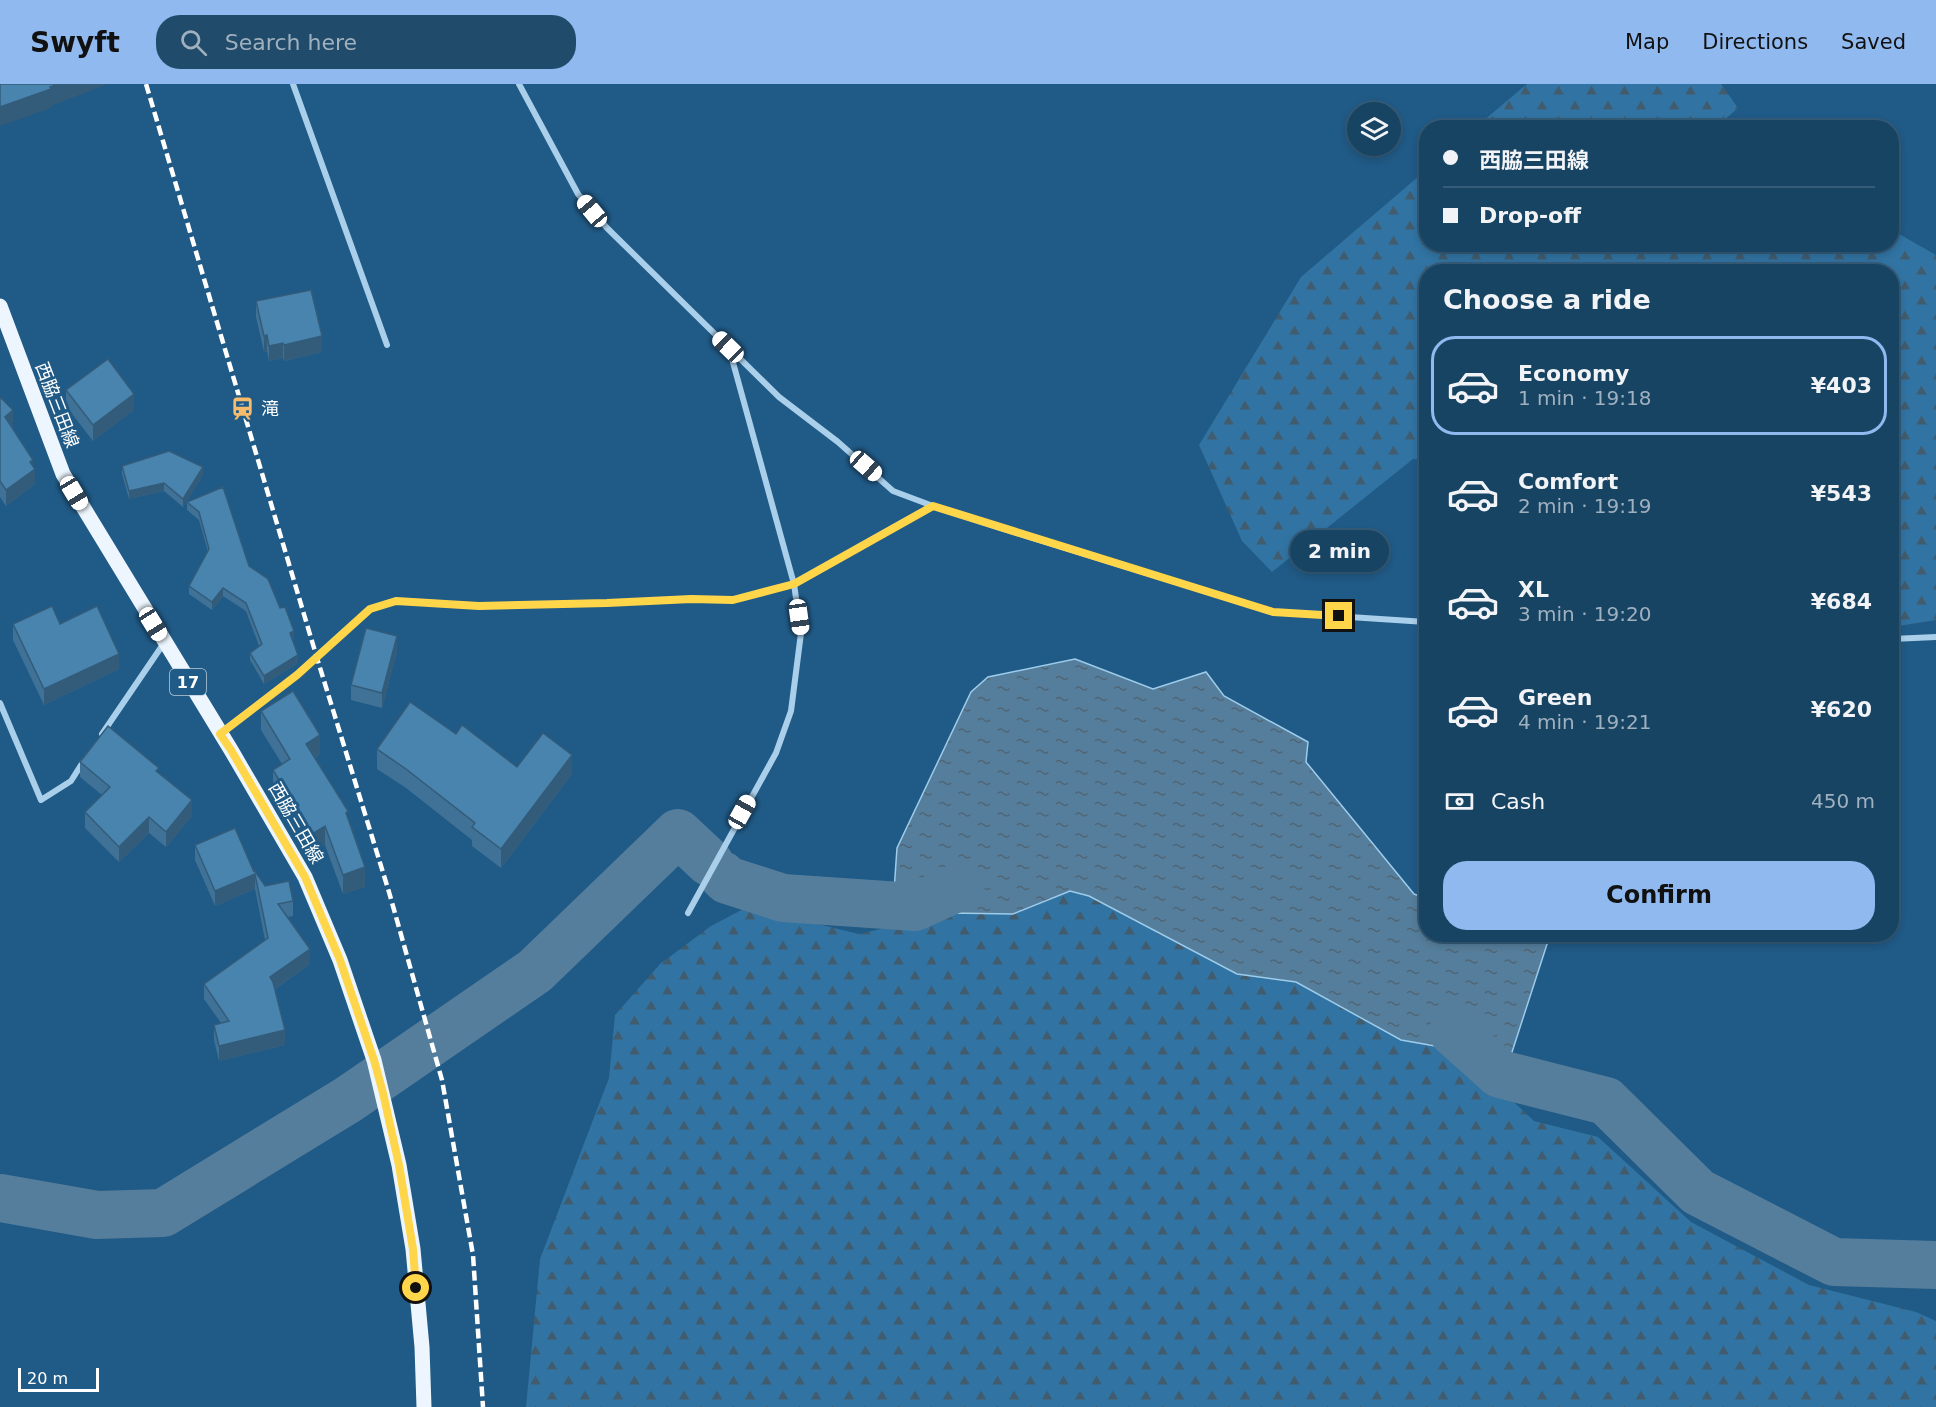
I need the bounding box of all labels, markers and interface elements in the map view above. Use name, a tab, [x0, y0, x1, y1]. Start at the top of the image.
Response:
search box	[156, 15, 576, 69]
text: Swyft	[30, 26, 120, 59]
icon: search	[177, 26, 210, 59]
text: Search here	[225, 30, 357, 55]
text: Map	[1625, 30, 1669, 54]
text: Directions	[1702, 30, 1808, 54]
text: Saved	[1841, 30, 1906, 54]
map controls	[1347, 102, 1401, 156]
button: layers	[1347, 102, 1401, 156]
text: 西脇三田線	[1479, 148, 1589, 173]
car	[574, 191, 610, 231]
text: Drop-off	[1479, 203, 1581, 228]
text: Choose a ride	[1443, 284, 1651, 315]
car	[709, 328, 747, 366]
street label: 西脇三田線	[32, 359, 83, 451]
icon: car	[1446, 359, 1500, 413]
text: Economy	[1518, 361, 1629, 386]
text: ¥403	[1811, 373, 1872, 398]
text: 1 min · 19:18	[1518, 386, 1652, 410]
station icon: 滝	[230, 396, 256, 422]
place label: 滝	[261, 398, 279, 419]
car	[847, 447, 885, 485]
icon: car	[1446, 467, 1500, 521]
text: Comfort	[1518, 469, 1618, 494]
car	[57, 473, 91, 513]
text: ¥543	[1811, 481, 1872, 506]
text: 2 min · 19:19	[1518, 494, 1652, 518]
callout: 2 min	[1290, 529, 1388, 571]
text: 2 min	[1308, 539, 1371, 563]
icon: car	[1446, 575, 1500, 629]
text: XL	[1518, 577, 1549, 602]
text: ¥684	[1811, 589, 1872, 614]
car	[788, 598, 810, 636]
route end	[1325, 602, 1352, 629]
text: 3 min · 19:20	[1518, 602, 1652, 626]
car	[136, 604, 170, 644]
road number: 17	[170, 669, 206, 695]
icon: car	[1446, 683, 1500, 737]
text: Green	[1518, 685, 1592, 710]
text: ¥620	[1811, 697, 1872, 722]
text: 4 min · 19:21	[1518, 710, 1652, 734]
street label: 西脇三田線	[265, 779, 328, 867]
icon: cash	[1443, 785, 1476, 818]
text: Cash	[1491, 789, 1545, 814]
text: 450 m	[1811, 789, 1875, 813]
car	[725, 792, 759, 832]
button: Confirm	[1443, 861, 1875, 930]
route start	[402, 1274, 429, 1301]
scale bar	[18, 1365, 99, 1392]
text: 20 m	[27, 1369, 68, 1388]

